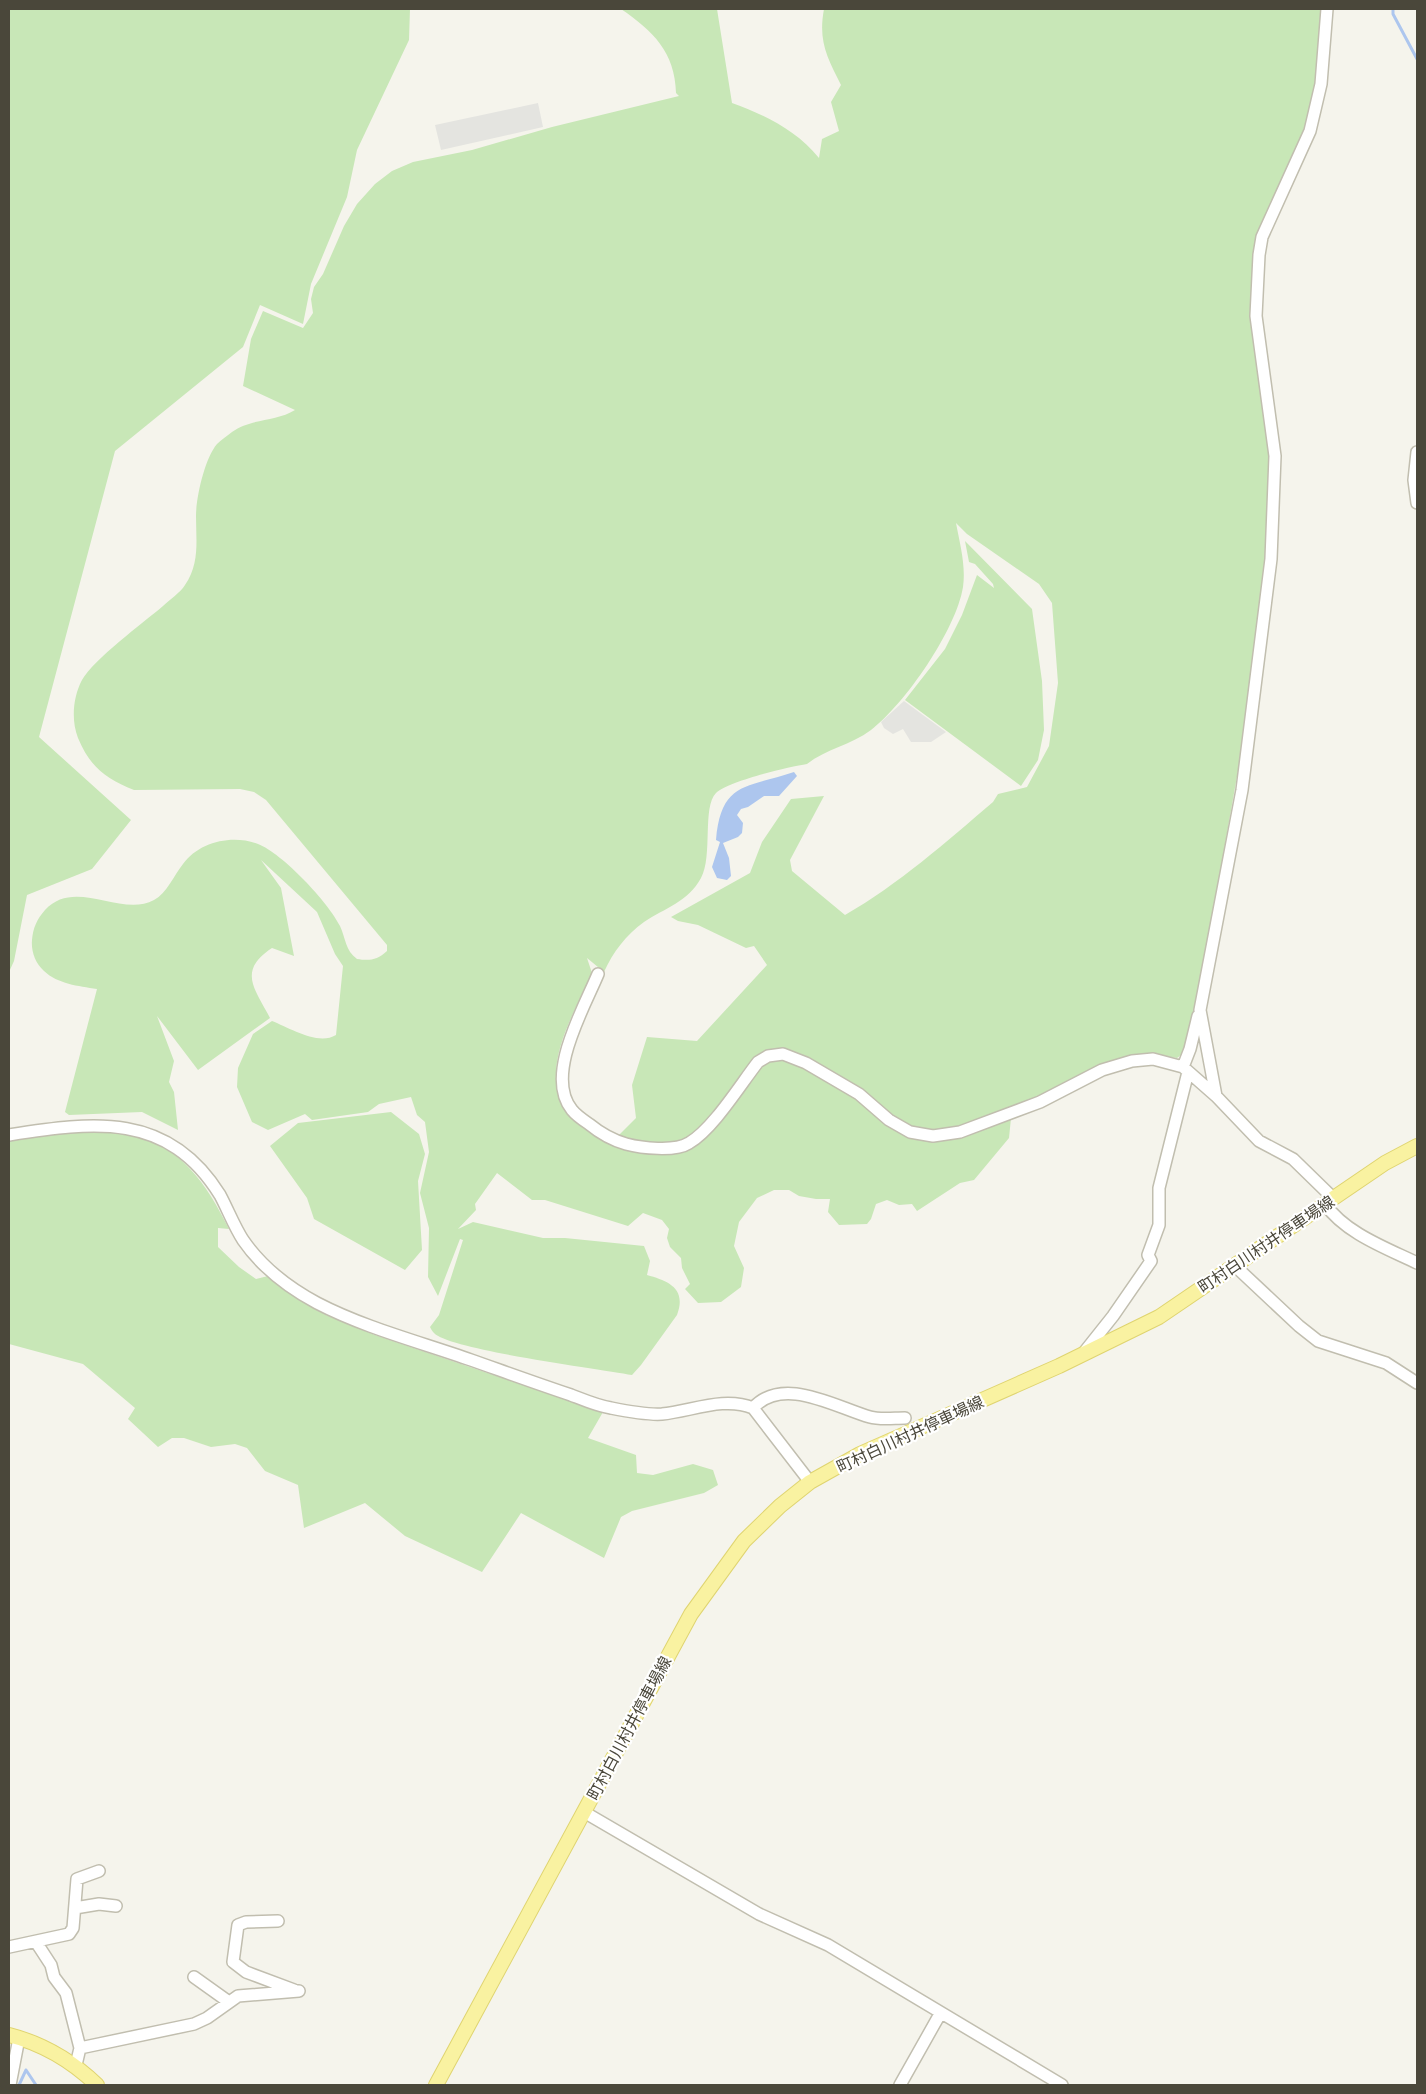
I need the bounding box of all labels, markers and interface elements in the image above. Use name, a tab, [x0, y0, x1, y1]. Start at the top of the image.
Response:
street label: 町村白川村井停車場線	[1194, 1191, 1338, 1298]
street label: 町村白川村井停車場線	[833, 1391, 987, 1478]
street label: 町村白川村井停車場線	[583, 1653, 676, 1804]

